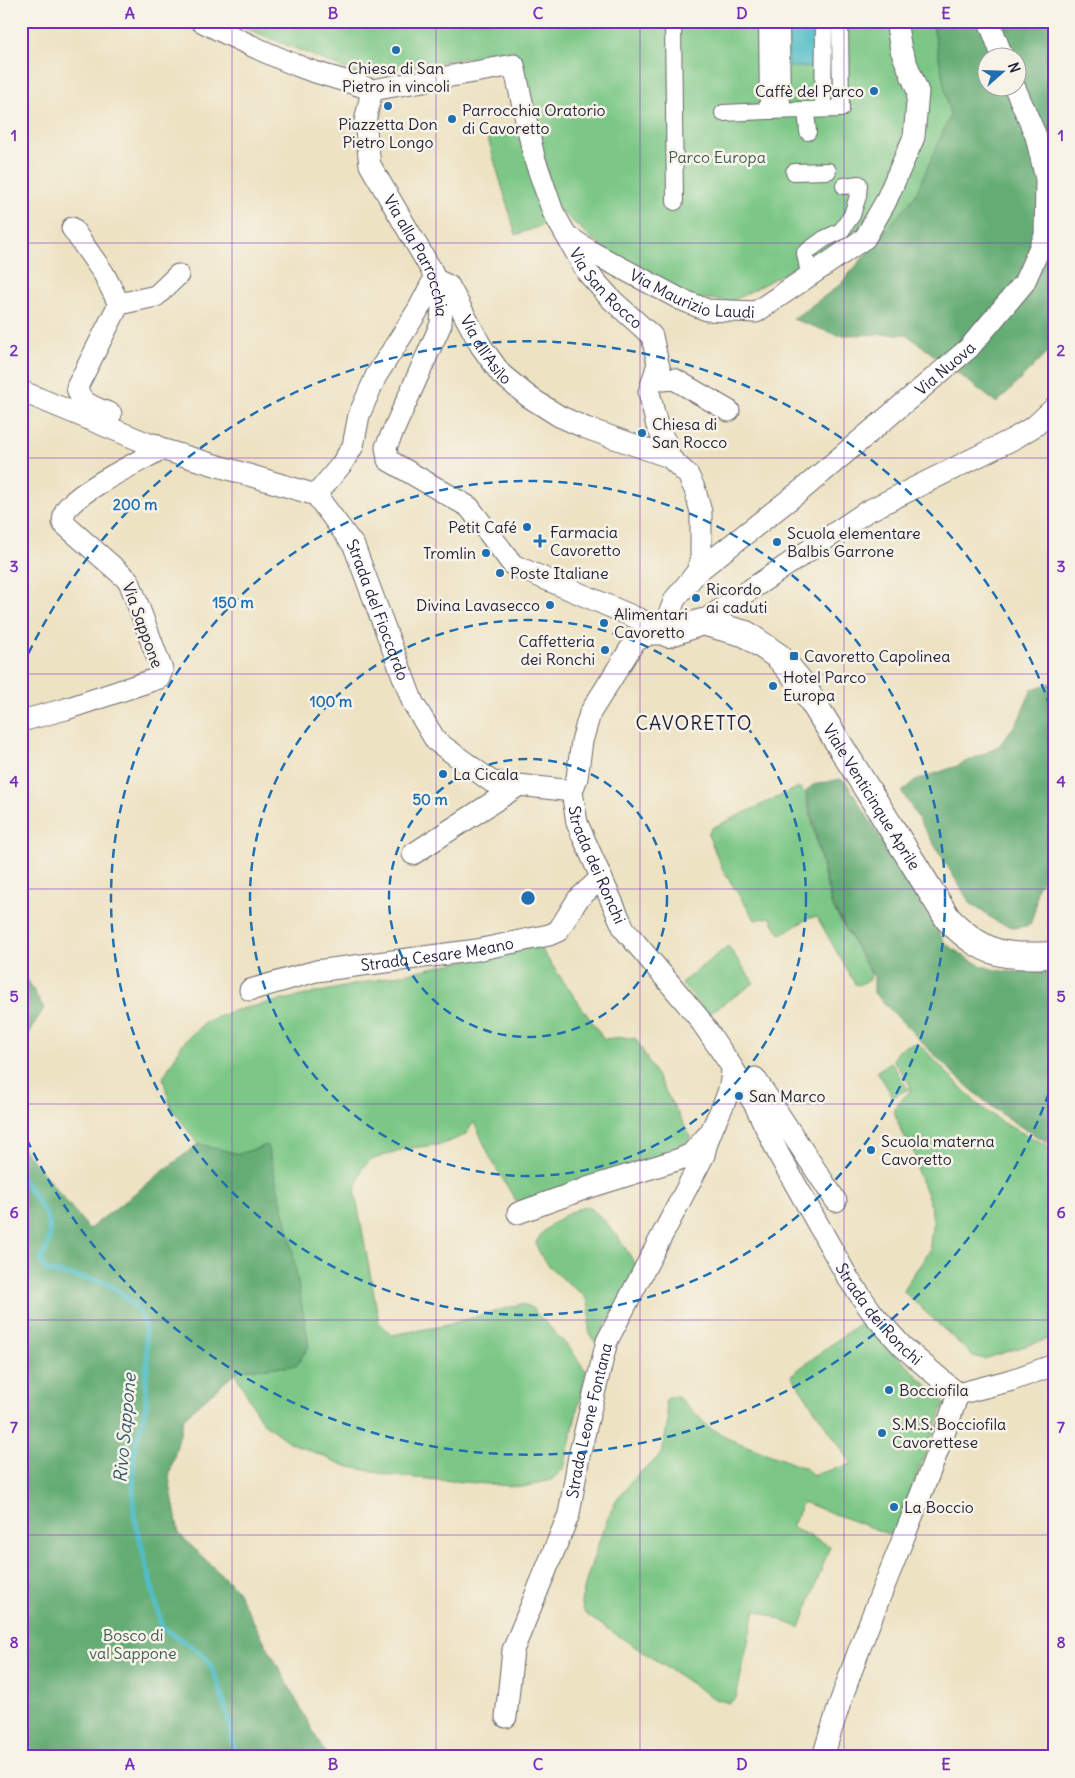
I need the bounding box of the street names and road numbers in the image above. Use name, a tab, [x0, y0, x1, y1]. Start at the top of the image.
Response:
street label: Via alla Parrocchia	[379, 191, 452, 318]
street label: Via San Rocco	[565, 244, 647, 333]
street label: Via Maurizio Laudi	[626, 264, 755, 322]
street label: Via all'Asilo	[456, 311, 516, 389]
street label: Via Nuova	[911, 338, 980, 399]
street label: Strada del Fioccardo	[342, 535, 414, 683]
street label: Via Sappone	[118, 579, 168, 671]
street label: Viale Venticinque Aprile	[819, 720, 925, 873]
street label: Strada dei Ronchi	[564, 804, 630, 927]
street label: Strada Cesare Meano	[359, 933, 515, 975]
street label: Strada dei Ronchi	[832, 1259, 926, 1369]
street label: Strada Leone Fontana	[562, 1341, 616, 1500]

